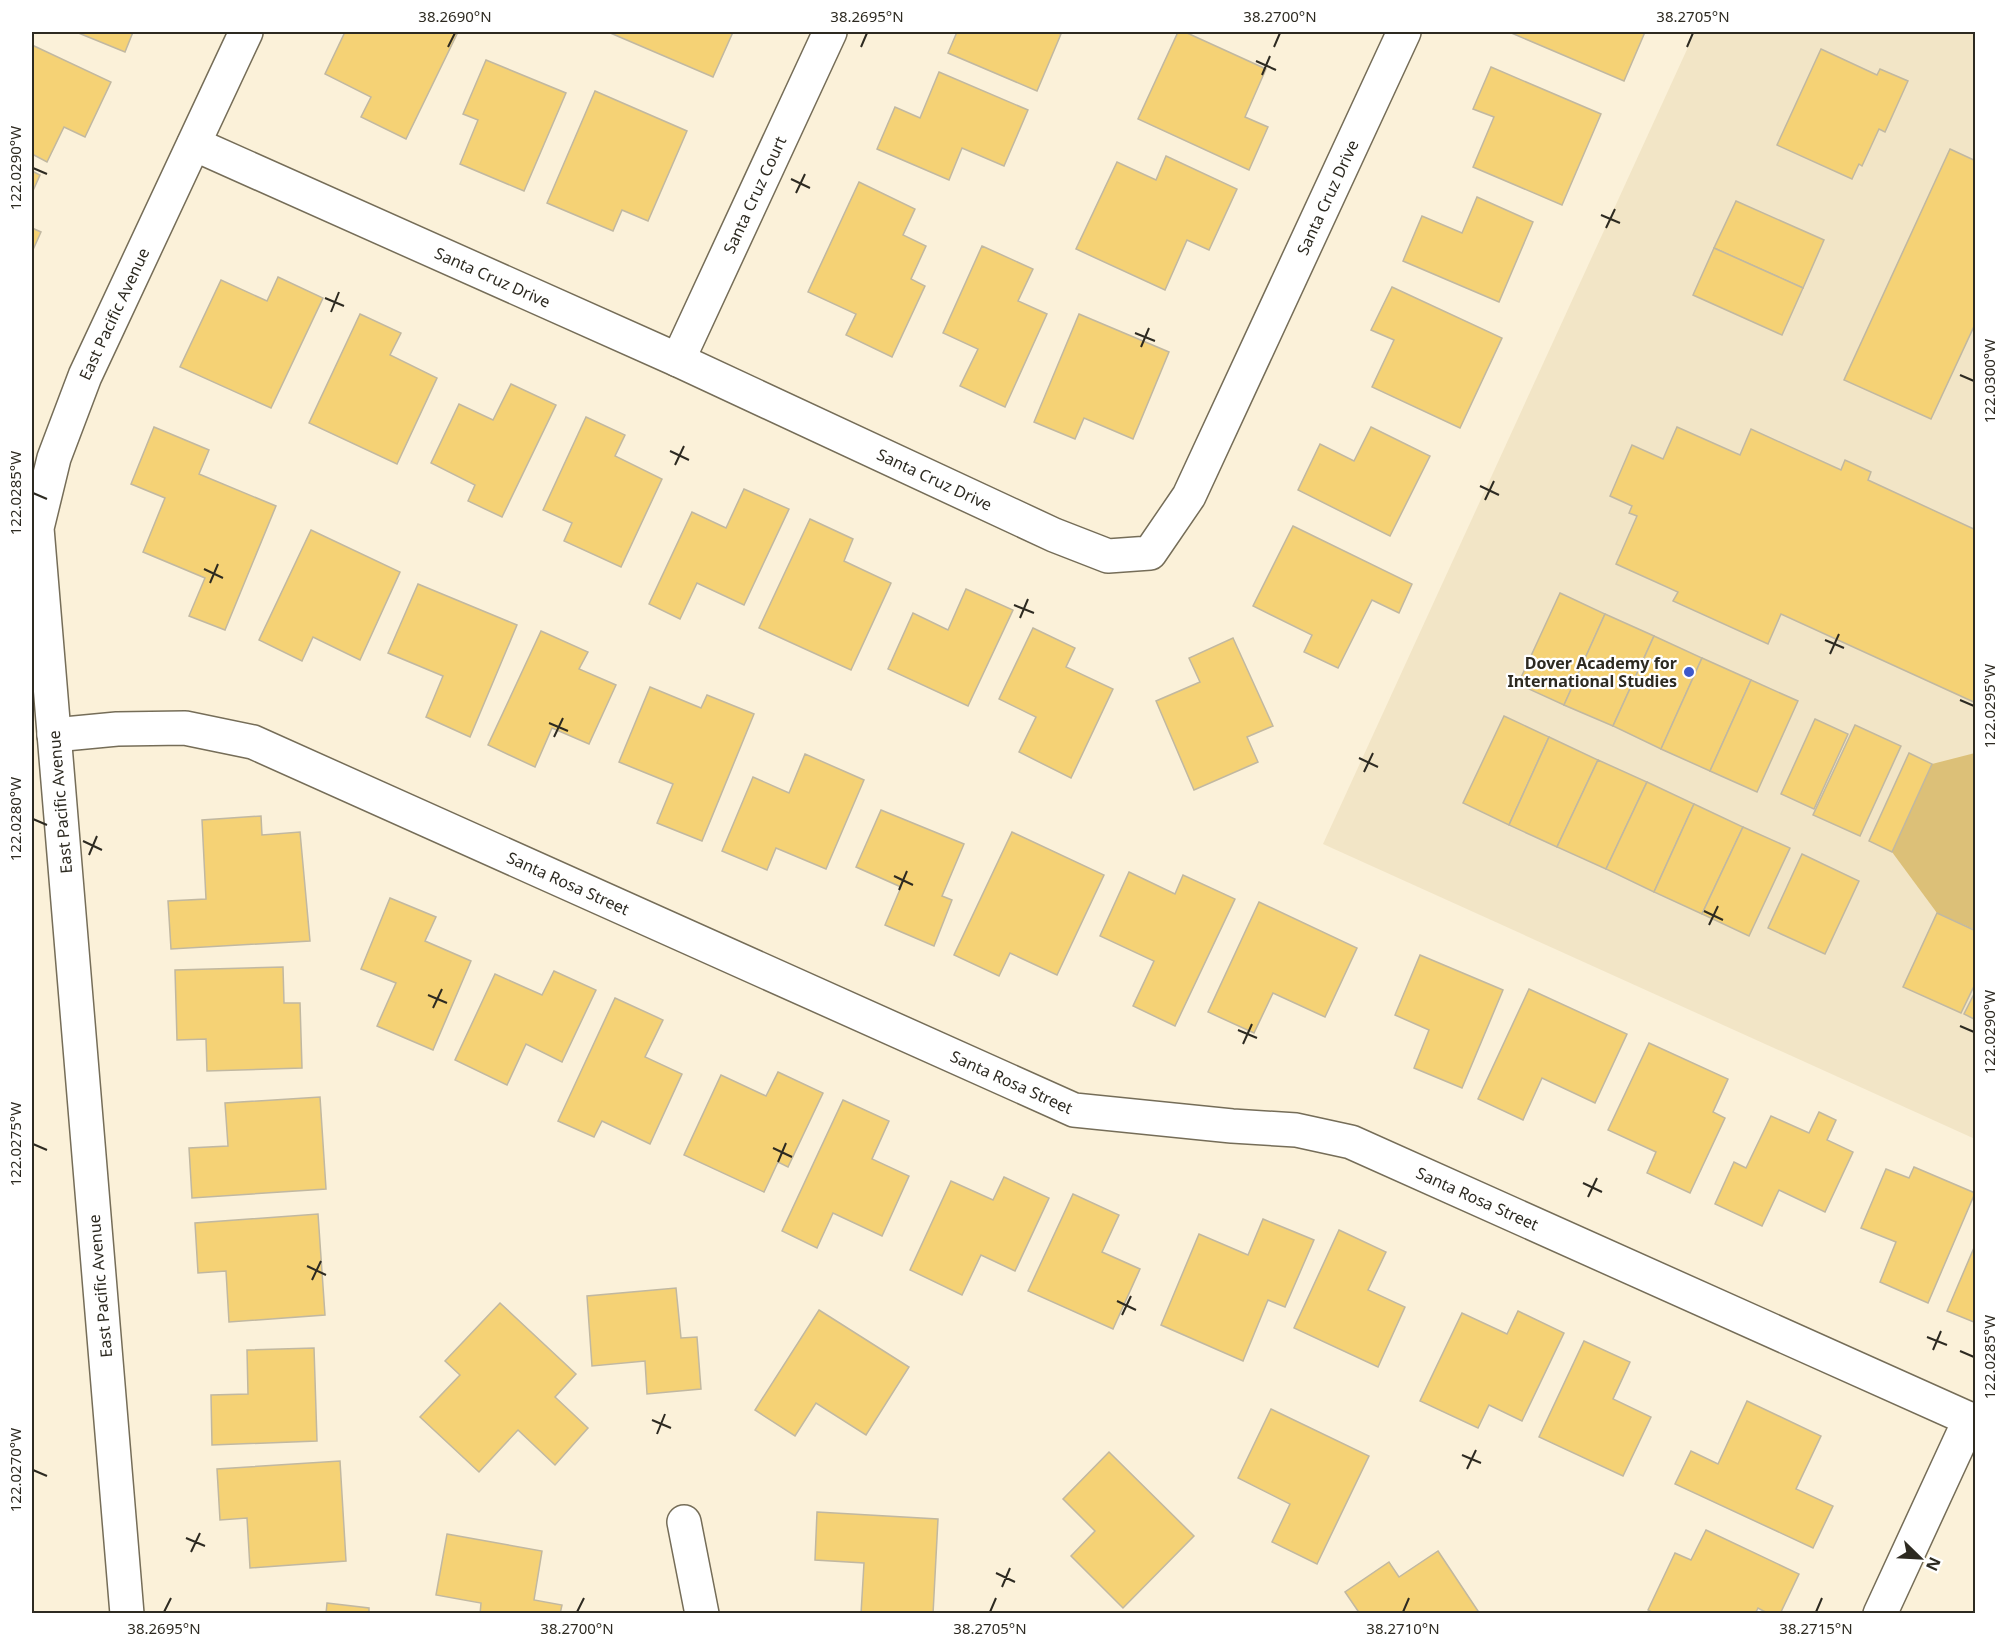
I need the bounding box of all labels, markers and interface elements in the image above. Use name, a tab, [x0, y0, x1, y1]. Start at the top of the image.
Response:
text: 38.2690°N	[418, 6, 492, 26]
text: 38.2695°N	[830, 6, 904, 26]
text: 38.2700°N	[1243, 6, 1317, 26]
text: 38.2705°N	[1656, 6, 1730, 26]
text: 122.0290°W	[5, 126, 25, 210]
street label: Santa Cruz Court	[718, 132, 791, 257]
street label: Santa Cruz Drive	[1291, 136, 1364, 258]
street label: Santa Cruz Drive	[431, 242, 554, 313]
street label: East Pacific Avenue	[74, 244, 154, 384]
text: 122.0300°W	[1979, 339, 1999, 423]
street label: Santa Cruz Drive	[873, 443, 996, 516]
text: 122.0285°W	[5, 451, 25, 535]
place label: Dover Academy for International Studies	[1507, 652, 1677, 692]
text: 122.0295°W	[1979, 664, 1999, 748]
marker: Dover Academy for International Studies	[1682, 665, 1696, 679]
street label: East Pacific Avenue	[43, 730, 77, 874]
text: 122.0280°W	[5, 777, 25, 861]
street label: Santa Rosa Street	[503, 846, 633, 920]
text: 122.0290°W	[1979, 990, 1999, 1074]
street label: Santa Rosa Street	[947, 1045, 1076, 1119]
text: 122.0275°W	[5, 1102, 25, 1186]
street label: Santa Rosa Street	[1413, 1162, 1542, 1236]
street label: East Pacific Avenue	[83, 1214, 117, 1358]
text: 122.0285°W	[1979, 1315, 1999, 1399]
text: 122.0270°W	[5, 1428, 25, 1512]
north arrow	[1890, 1528, 1950, 1588]
text: N	[1921, 1554, 1946, 1575]
text: 38.2695°N	[127, 1618, 201, 1638]
text: 38.2700°N	[540, 1618, 614, 1638]
text: 38.2705°N	[953, 1618, 1027, 1638]
text: 38.2710°N	[1366, 1618, 1440, 1638]
text: 38.2715°N	[1779, 1618, 1853, 1638]

